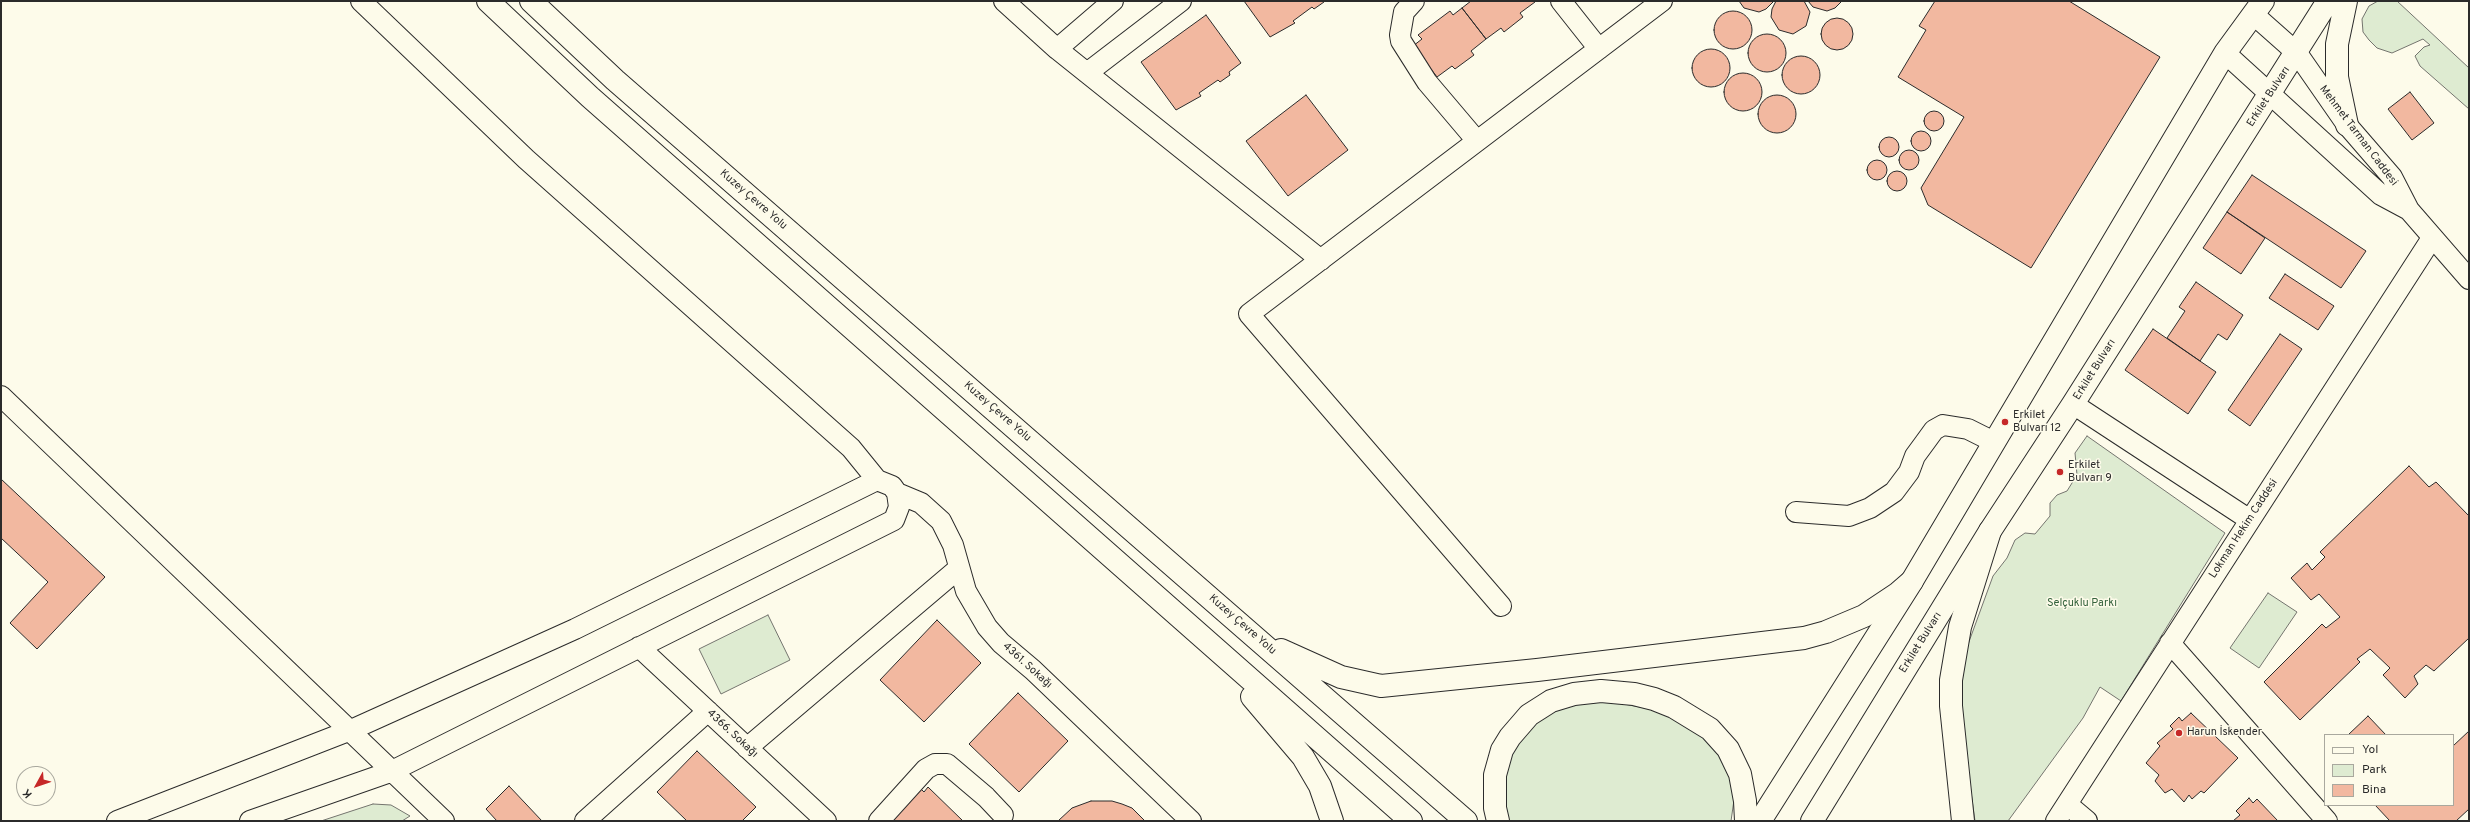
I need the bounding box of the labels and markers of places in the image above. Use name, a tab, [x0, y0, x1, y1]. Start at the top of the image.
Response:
place label: Erkilet Bulvarı 12	[2013, 409, 2061, 435]
marker: Erkilet Bulvarı 12	[2000, 417, 2010, 427]
place label: Erkilet Bulvarı 9	[2068, 459, 2112, 485]
marker: Erkilet Bulvarı 9	[2055, 467, 2065, 477]
place label: Harun İskender	[2187, 726, 2262, 740]
marker: Harun İskender	[2174, 728, 2184, 738]

